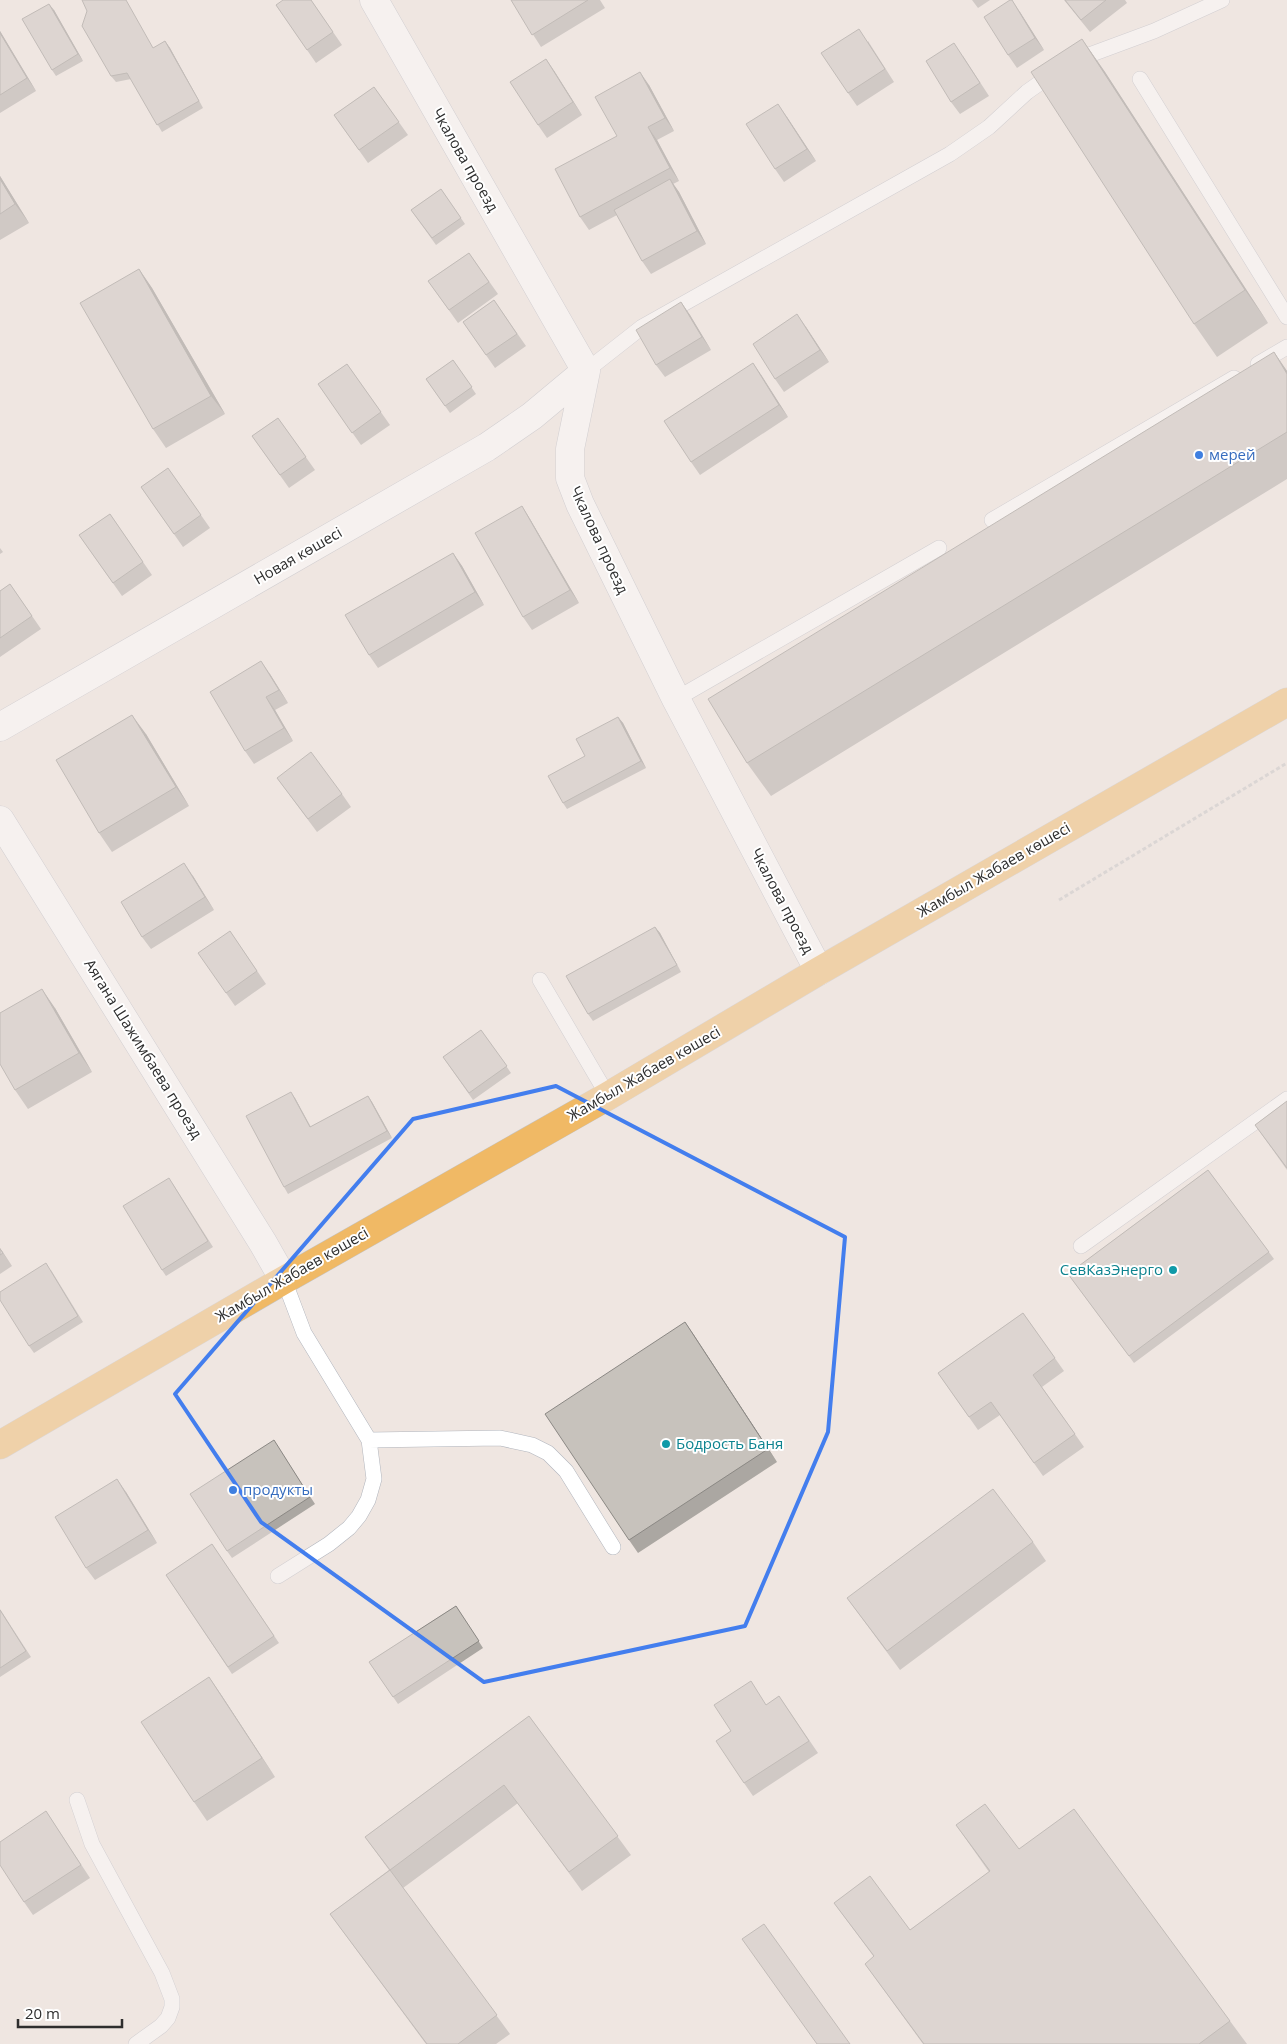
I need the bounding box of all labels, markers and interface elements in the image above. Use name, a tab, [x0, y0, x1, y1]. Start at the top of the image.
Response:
street label: Чкалова проезд	[428, 104, 504, 215]
place label: мерей	[1209, 444, 1256, 464]
marker: мерей	[1193, 449, 1205, 461]
street label: Чкалова проезд	[566, 482, 634, 597]
street label: Новая көшесі	[250, 522, 345, 588]
street label: Жамбыл Жабаев көшесі	[913, 817, 1074, 921]
street label: Чкалова проезд	[747, 844, 819, 957]
street label: Аягана Шажимбаева проезд	[80, 955, 208, 1142]
street label: Жамбыл Жабаев көшесі	[563, 1021, 724, 1125]
street label: Жамбыл Жабаев көшесі	[211, 1222, 372, 1326]
place label: СевКазЭнерго	[1060, 1259, 1163, 1279]
marker: СевКазЭнерго	[1167, 1264, 1179, 1276]
place label: Бодрость Баня	[676, 1433, 783, 1453]
marker: Бодрость Баня	[660, 1438, 672, 1450]
place label: продукты	[243, 1479, 313, 1499]
marker: продукты	[227, 1484, 239, 1496]
scale bar	[18, 1996, 121, 2028]
text: 20 m	[25, 2003, 60, 2023]

